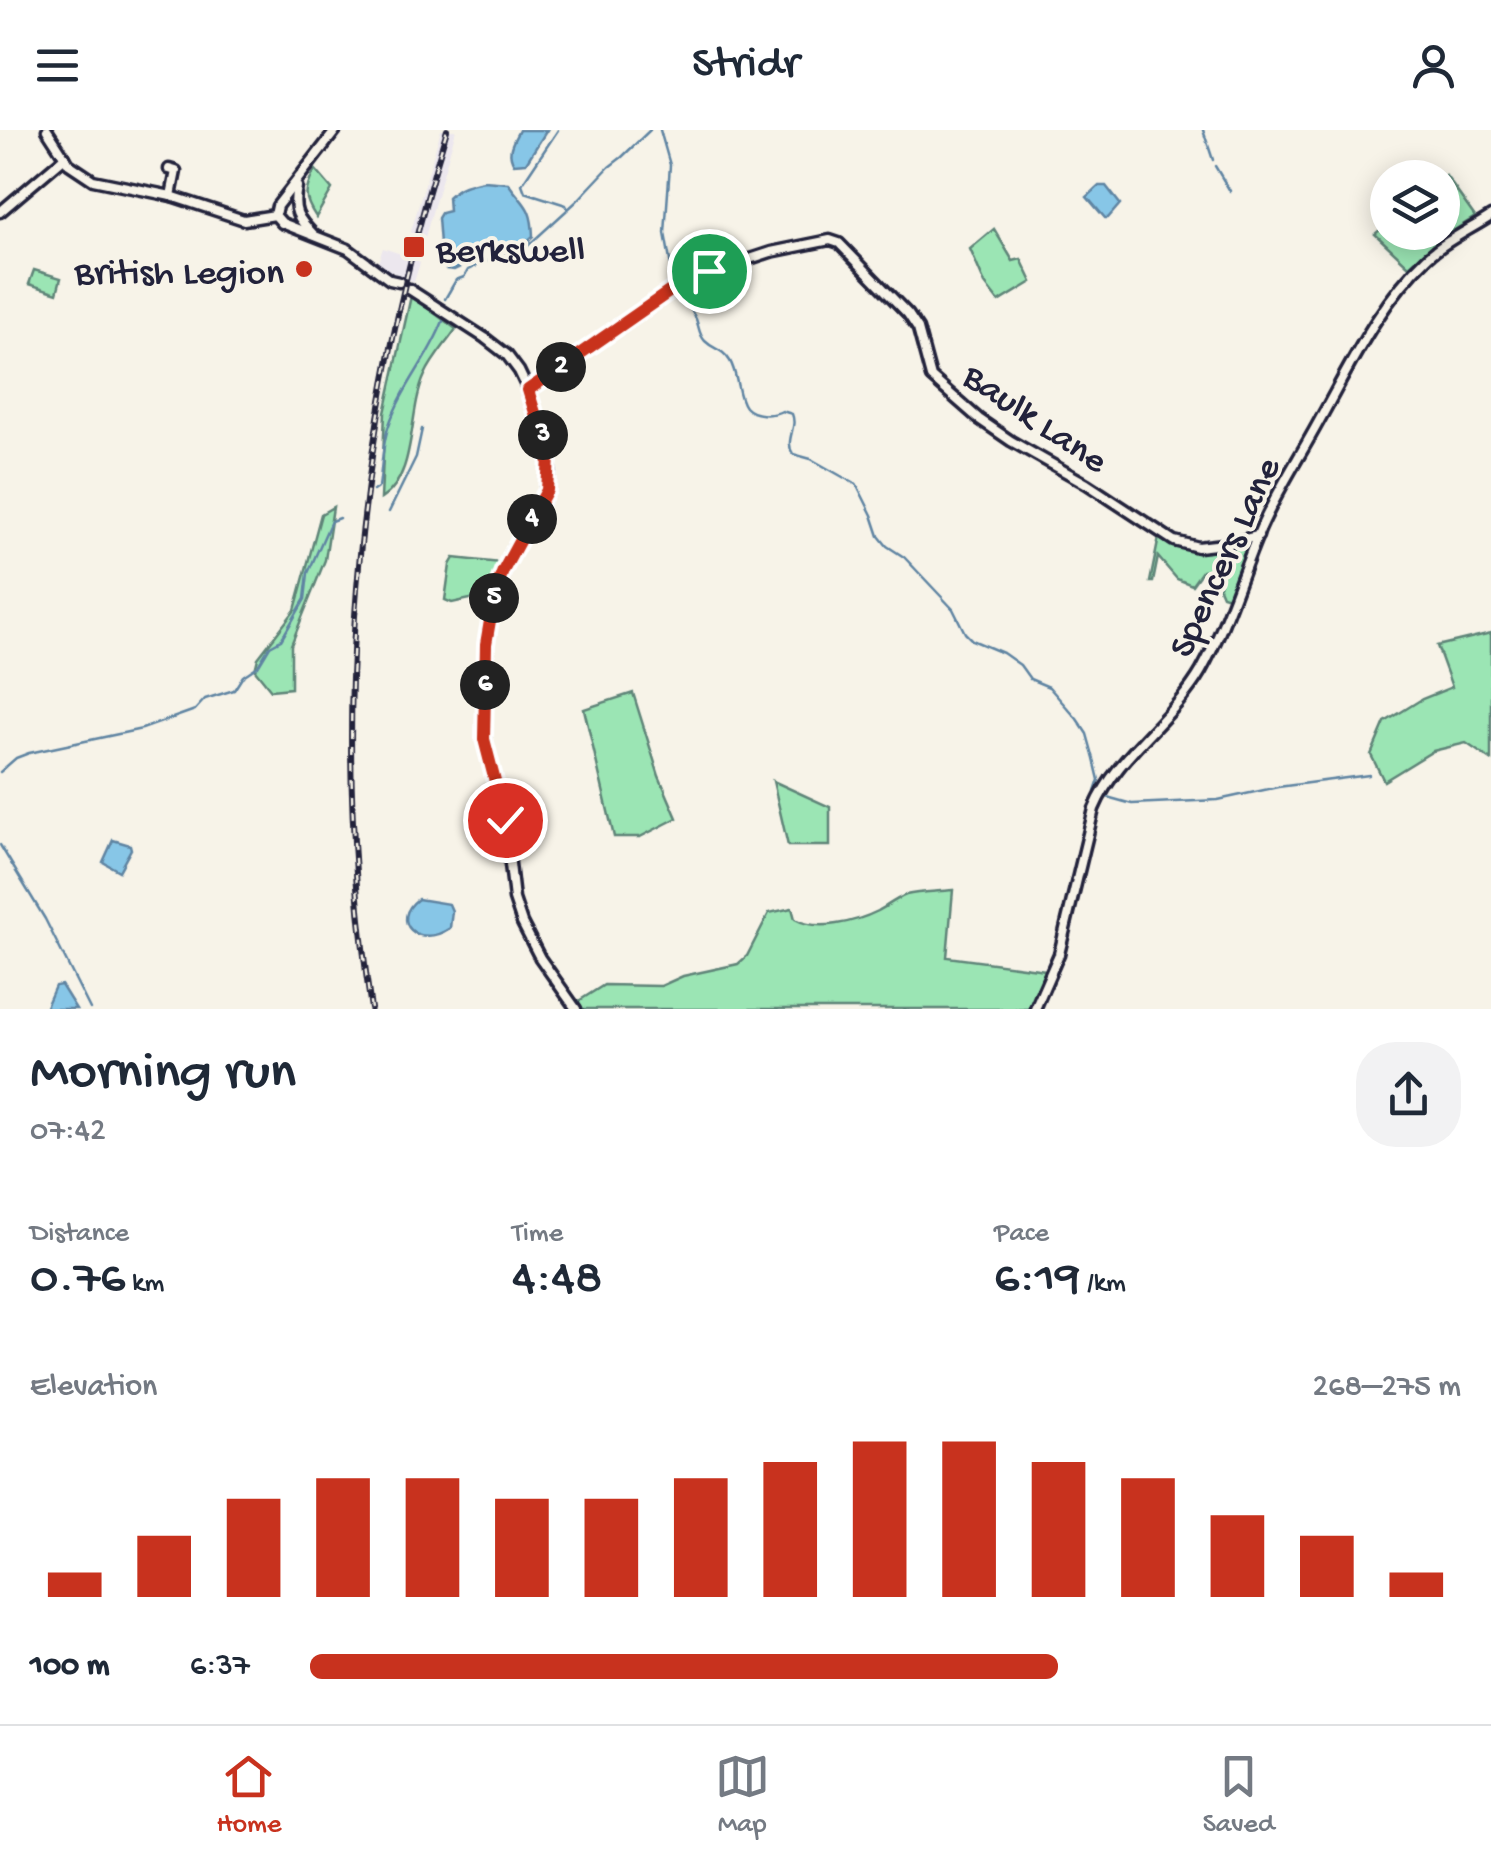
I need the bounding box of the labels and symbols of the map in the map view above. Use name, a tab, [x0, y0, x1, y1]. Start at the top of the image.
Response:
pin	[667, 229, 752, 314]
place label: Berkswell	[435, 231, 585, 275]
marker: Berkswell	[401, 234, 427, 260]
place label: British Legion	[74, 253, 284, 297]
marker: British Legion	[293, 258, 315, 280]
pin: 2	[536, 342, 586, 392]
street label: Baulk Lane	[952, 356, 1115, 486]
pin: 3	[518, 410, 568, 460]
street label: Spencers Lane	[1162, 451, 1293, 666]
pin: 4	[507, 494, 557, 544]
pin: 5	[469, 573, 519, 623]
pin: 6	[460, 660, 510, 710]
pin	[463, 778, 548, 863]

